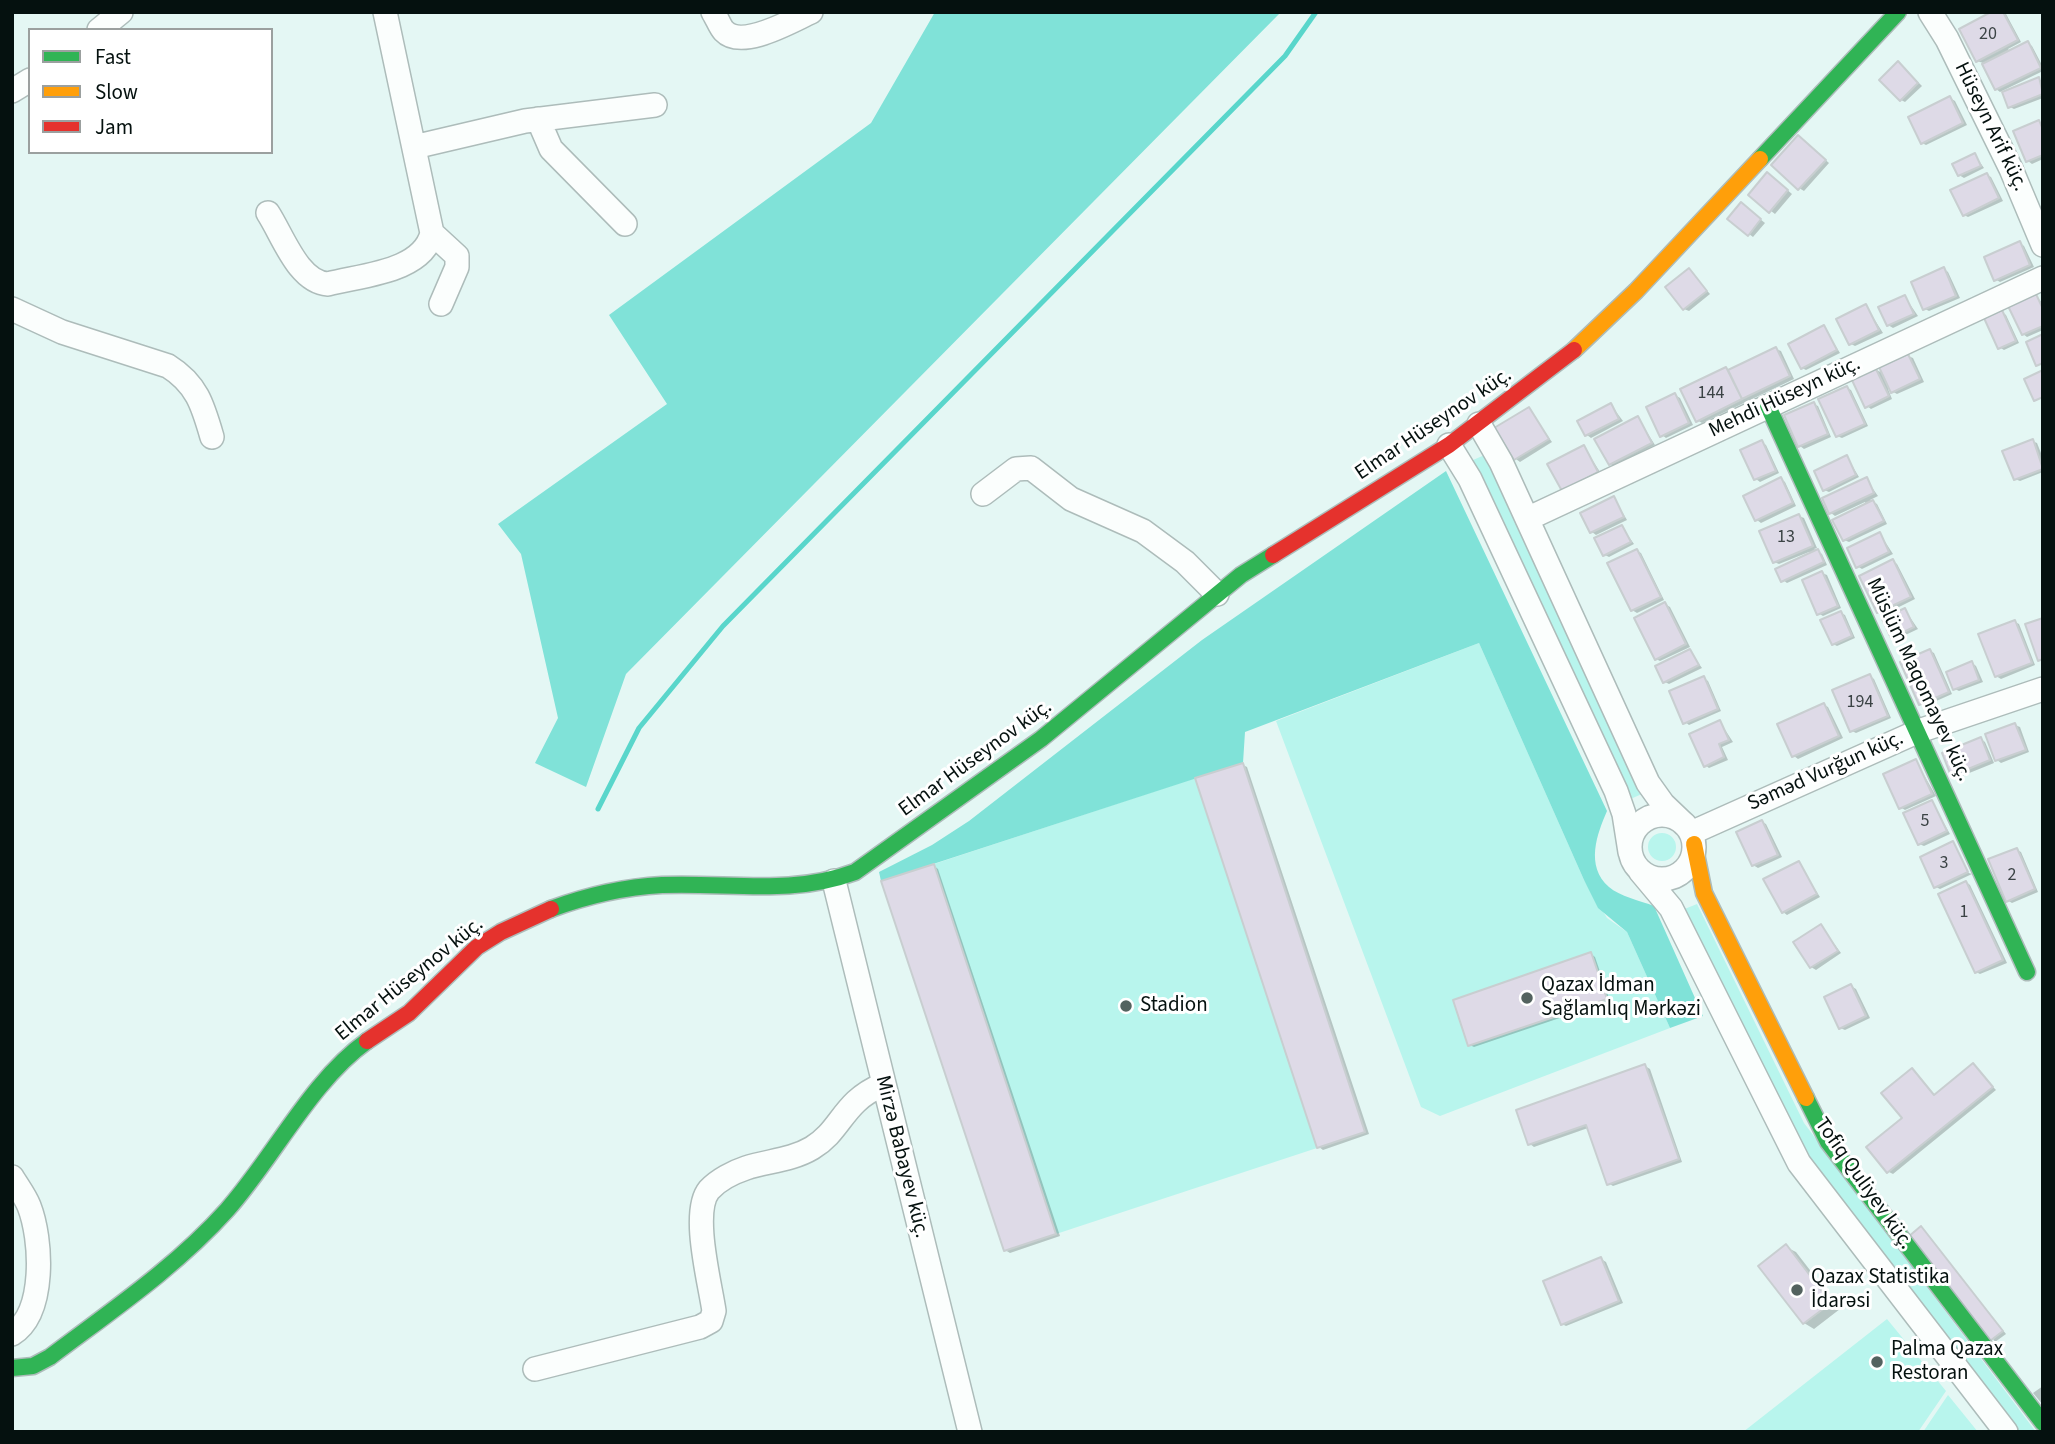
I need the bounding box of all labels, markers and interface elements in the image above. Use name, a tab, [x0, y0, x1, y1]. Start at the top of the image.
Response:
house number: 20	[1979, 24, 1997, 46]
legend	[28, 28, 273, 154]
text: Fast	[95, 42, 131, 72]
street label: Hüseyn Arif küç.	[1948, 58, 2032, 196]
text: Slow	[95, 77, 138, 107]
text: Jam	[95, 112, 133, 142]
street label: Mehdi Hüseyn küç.	[1705, 352, 1865, 444]
street label: Elmar Hüseynov küç.	[1351, 363, 1517, 487]
house number: 144	[1698, 383, 1724, 405]
house number: 13	[1777, 527, 1795, 549]
street label: Müslüm Maqomayev küç.	[1860, 574, 1976, 786]
house number: 194	[1847, 692, 1873, 714]
street label: Elmar Hüseynov küç.	[894, 695, 1058, 823]
street label: Səməd Vurğun küç.	[1744, 726, 1908, 818]
house number: 5	[1921, 811, 1929, 833]
house number: 3	[1940, 853, 1948, 875]
house number: 2	[2008, 865, 2016, 887]
house number: 1	[1960, 902, 1968, 924]
street label: Elmar Hüseynov küç.	[331, 913, 489, 1047]
place label: Qazax İdman Sağlamlıq Mərkəzi	[1541, 973, 1701, 1023]
marker: Qazax İdman Sağlamlıq Mərkəzi	[1519, 990, 1535, 1006]
place label: Stadion	[1140, 993, 1208, 1019]
marker: Stadion	[1118, 998, 1134, 1014]
street label: Mirzə Babayev küç.	[869, 1073, 933, 1241]
street label: Tofiq Quliyev küç.	[1808, 1113, 1918, 1255]
place label: Qazax Statistika İdarəsi	[1811, 1265, 1949, 1315]
marker: Qazax Statistika İdarəsi	[1789, 1282, 1805, 1298]
place label: Palma Qazax Restoran	[1891, 1337, 2003, 1387]
marker: Palma Qazax Restoran	[1869, 1354, 1885, 1370]

